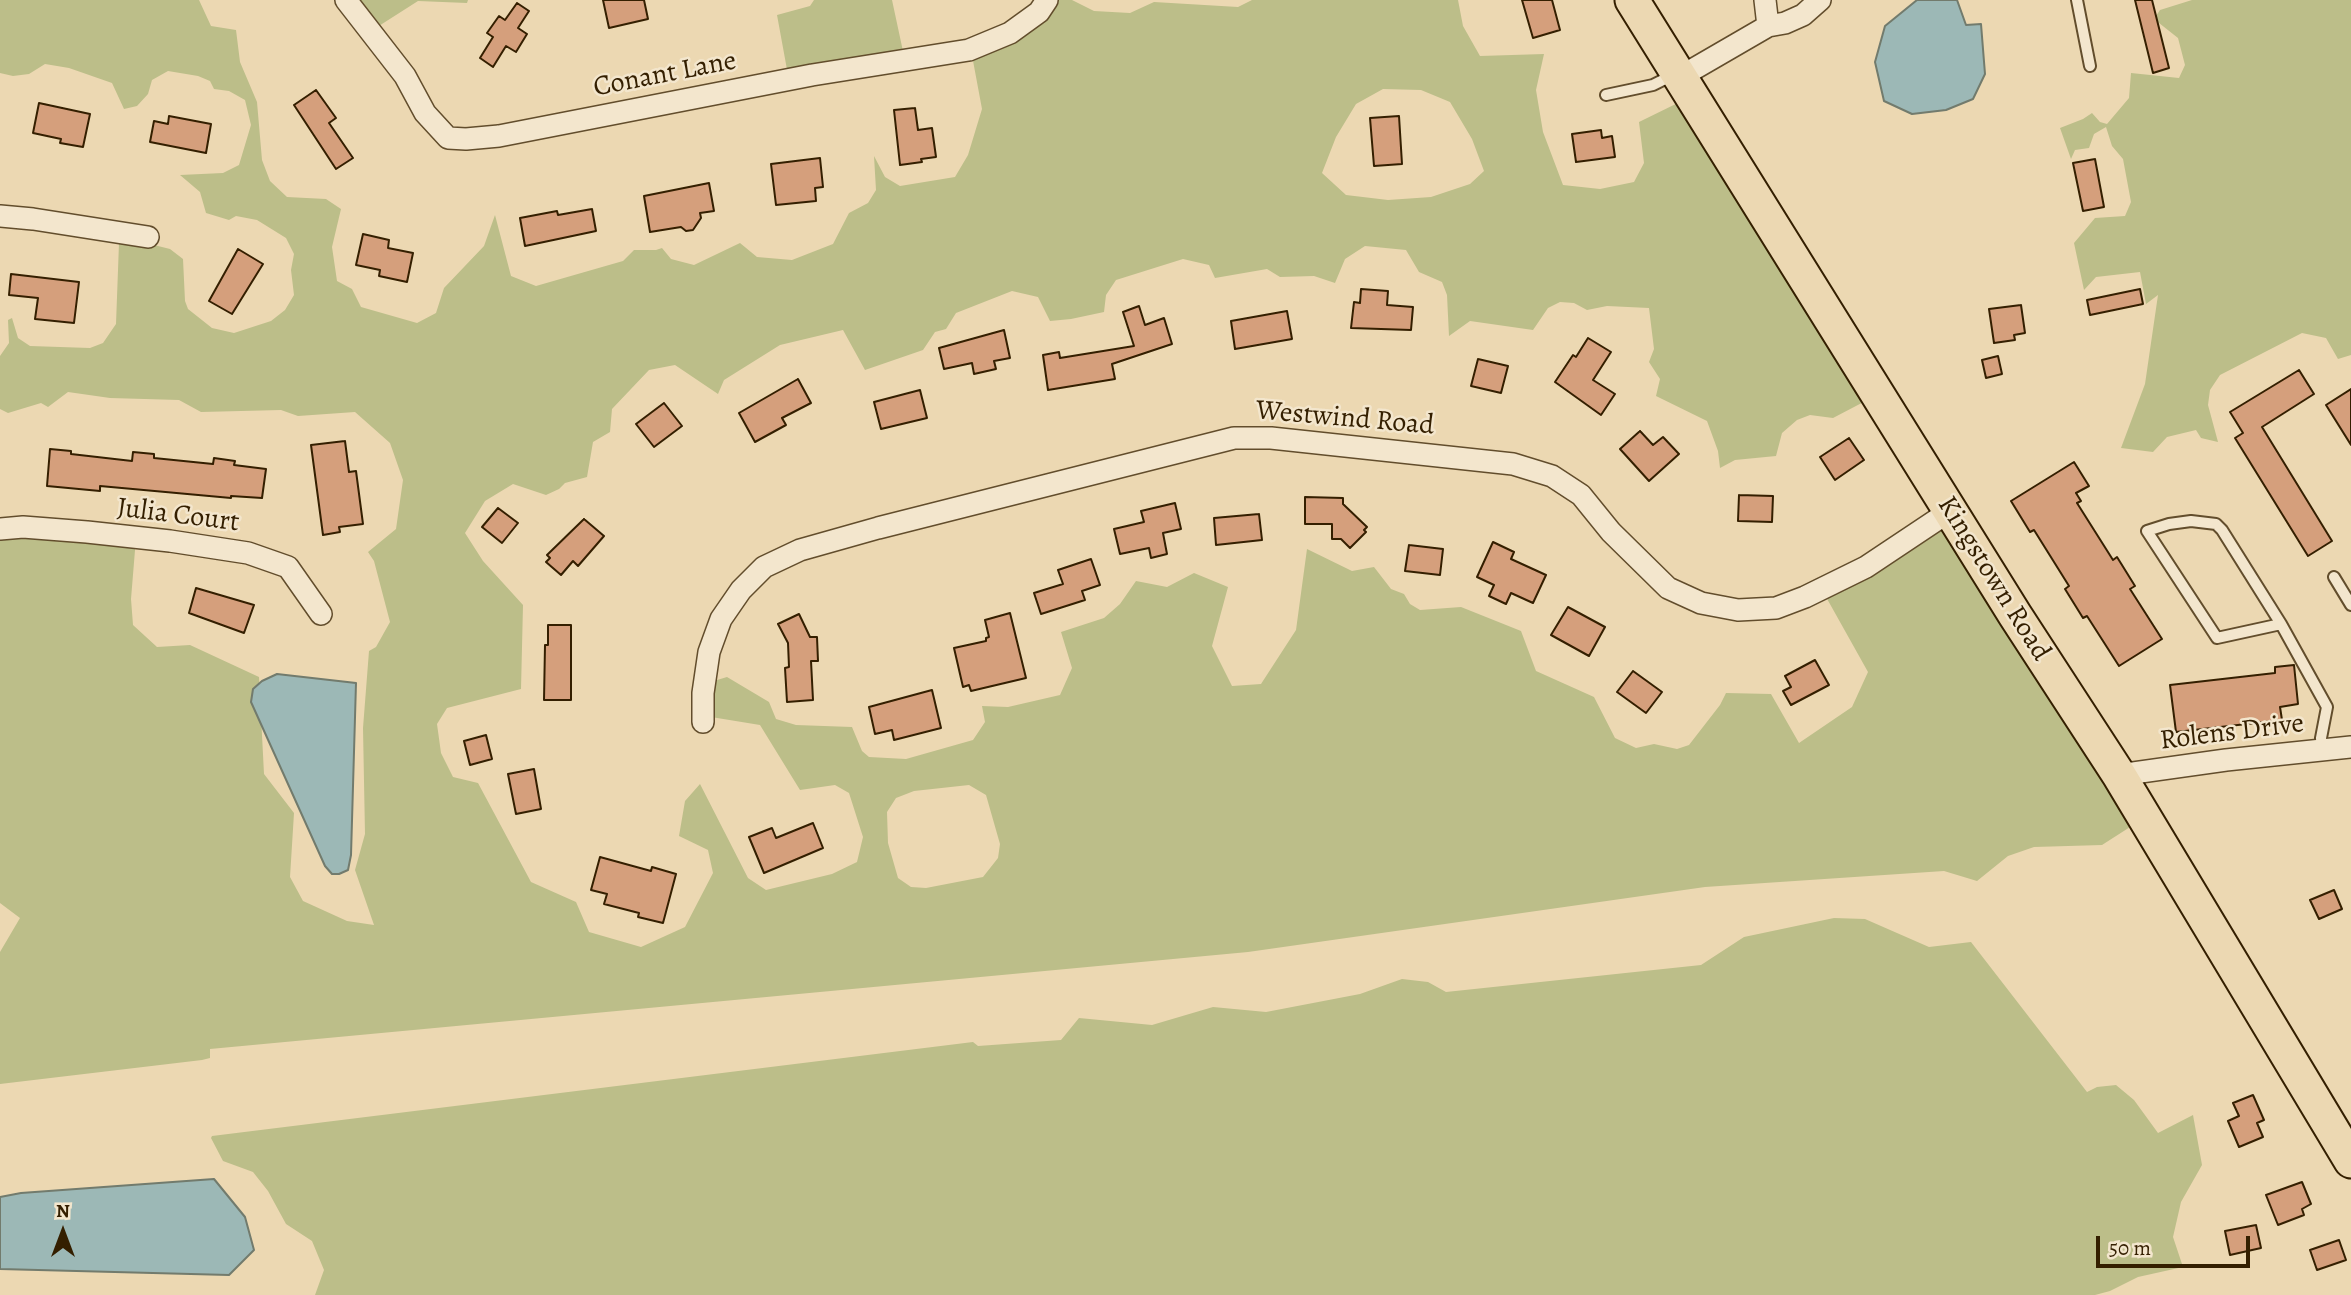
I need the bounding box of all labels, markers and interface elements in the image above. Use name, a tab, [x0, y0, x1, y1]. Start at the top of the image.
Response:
street label: Conant Lane	[591, 45, 739, 105]
street label: Westwind Road	[1254, 394, 1436, 444]
street label: Kingstown Road	[1929, 490, 2057, 668]
street label: Julia Court	[115, 492, 241, 540]
street label: Rolens Drive	[2158, 708, 2306, 758]
north arrow	[28, 1197, 98, 1267]
text: N	[56, 1198, 70, 1224]
scale bar	[2099, 1222, 2253, 1266]
text: 50 m	[2109, 1234, 2151, 1262]

